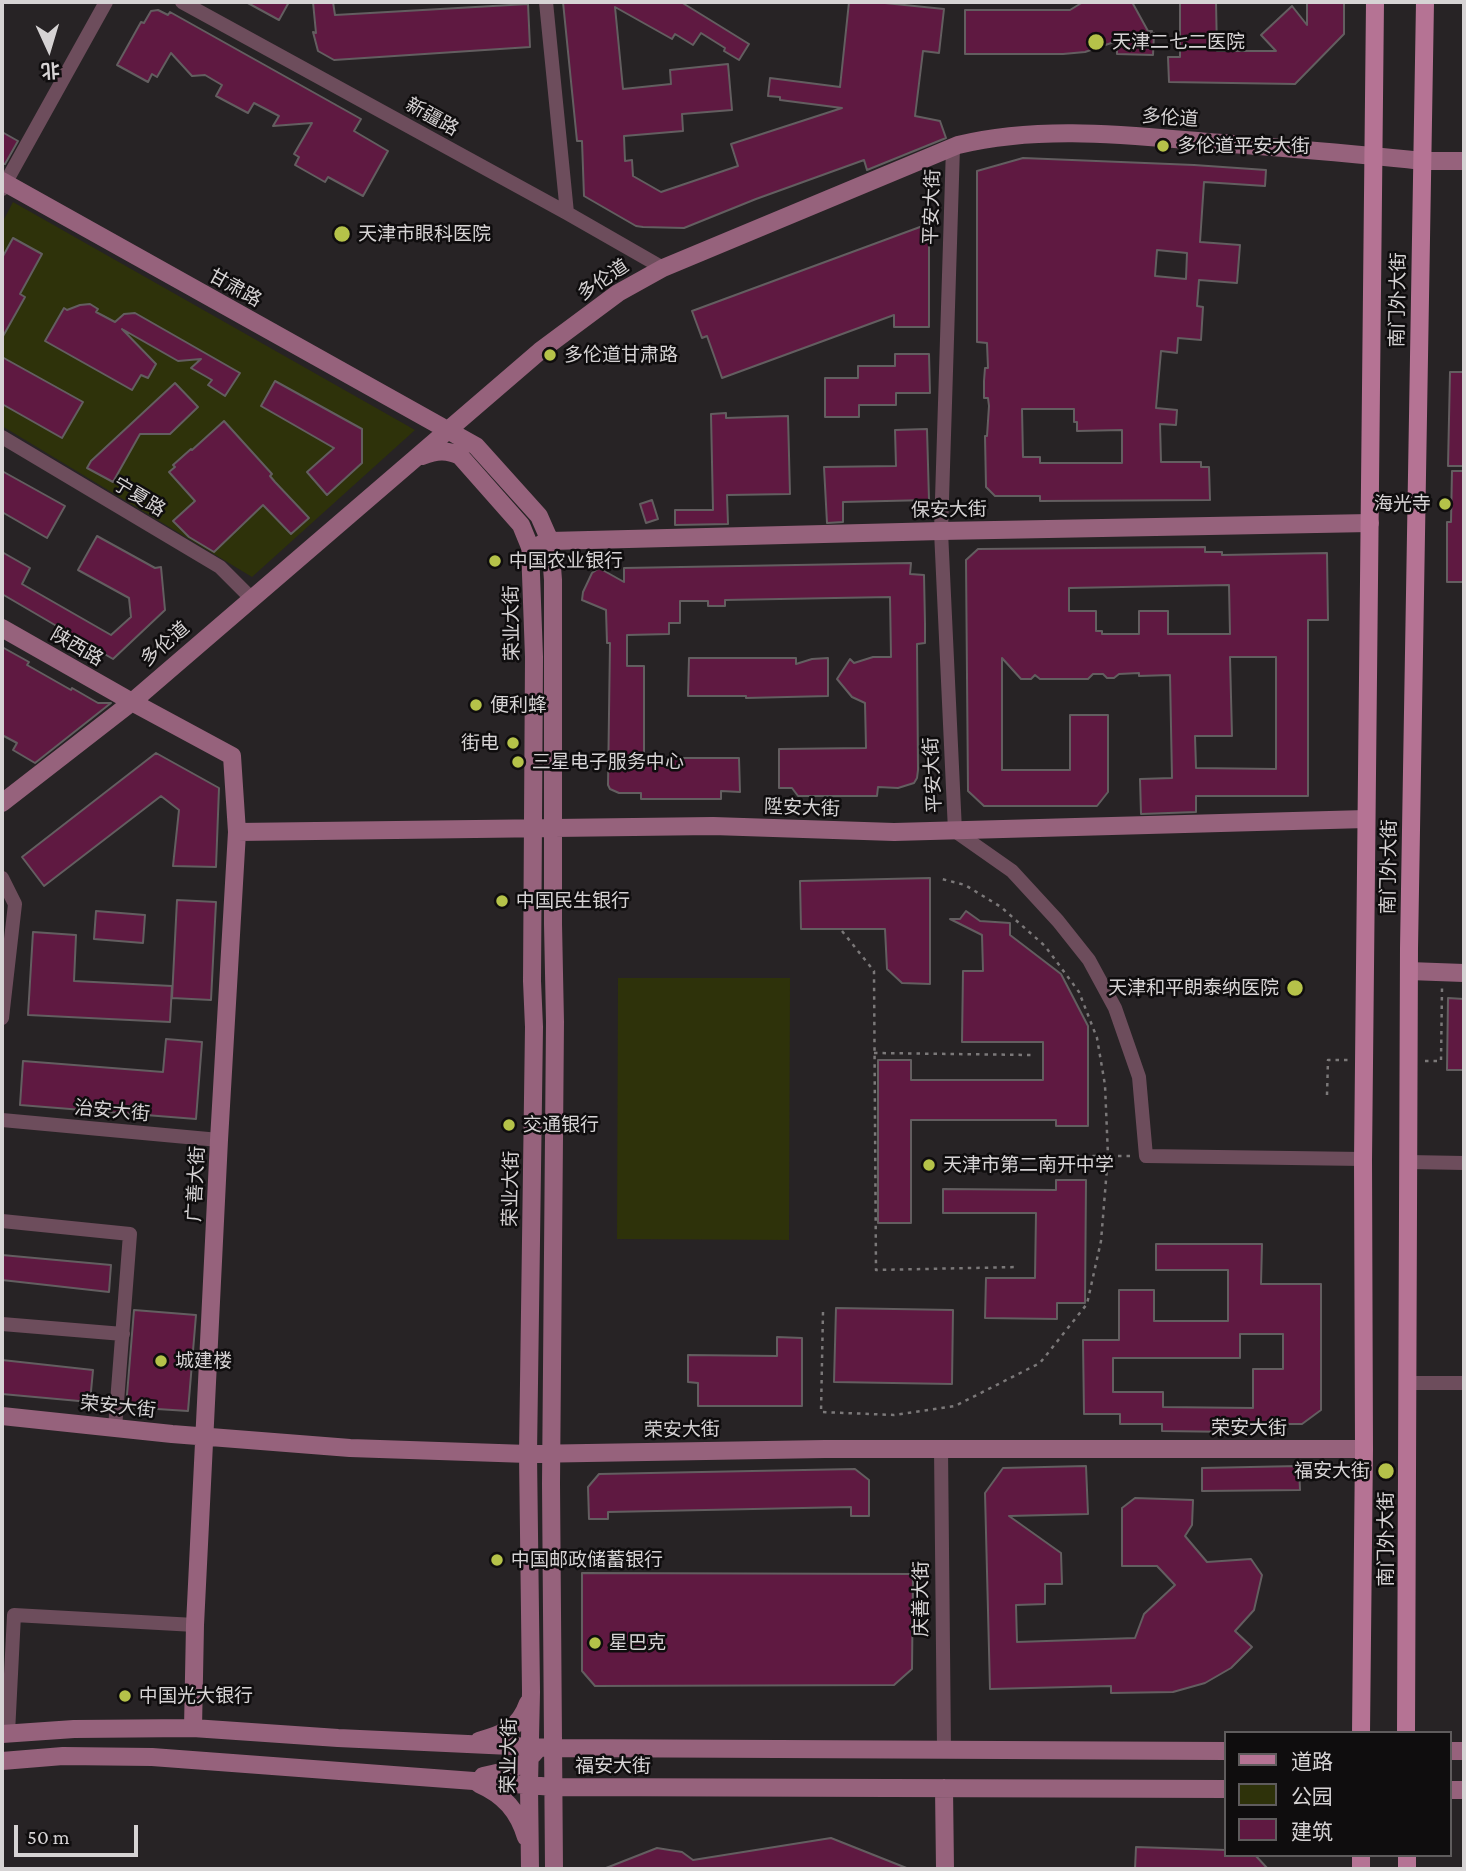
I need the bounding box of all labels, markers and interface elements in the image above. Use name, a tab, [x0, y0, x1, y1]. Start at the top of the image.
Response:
north arrow	[14, 14, 84, 84]
place label: 天津二七二医院	[1112, 31, 1245, 53]
marker: 天津二七二医院	[1086, 32, 1106, 52]
text: 北	[40, 59, 61, 82]
street label: 新疆路	[402, 93, 462, 141]
street label: 多伦道	[1141, 105, 1199, 131]
place label: 多伦道平安大街	[1177, 135, 1310, 157]
marker: 多伦道平安大街	[1155, 138, 1171, 154]
street label: 平安大街	[919, 169, 945, 245]
place label: 天津市眼科医院	[358, 223, 491, 245]
marker: 天津市眼科医院	[332, 224, 352, 244]
street label: 南门外大街	[1386, 252, 1410, 348]
street label: 多伦道	[573, 255, 633, 305]
street label: 甘肃路	[205, 264, 265, 312]
place label: 多伦道甘肃路	[564, 344, 678, 366]
marker: 多伦道甘肃路	[542, 347, 558, 363]
street label: 宁夏路	[109, 473, 169, 521]
place label: 海光寺	[1374, 493, 1431, 515]
marker: 海光寺	[1437, 496, 1453, 512]
street label: 保安大街	[911, 498, 987, 522]
place label: 中国农业银行	[509, 550, 623, 572]
marker: 中国农业银行	[487, 553, 503, 569]
street label: 荣业大街	[500, 585, 524, 661]
street label: 多伦道	[136, 617, 194, 671]
street label: 陕西路	[47, 623, 107, 671]
place label: 便利蜂	[490, 694, 547, 716]
marker: 便利蜂	[468, 697, 484, 713]
place label: 街电	[461, 732, 499, 754]
marker: 街电	[505, 735, 521, 751]
street label: 平安大街	[920, 736, 946, 814]
place label: 三星电子服务中心	[532, 751, 684, 773]
marker: 三星电子服务中心	[510, 754, 526, 770]
street label: 陞安大街	[764, 795, 840, 821]
street label: 南门外大街	[1377, 819, 1401, 915]
place label: 中国民生银行	[516, 890, 630, 912]
marker: 中国民生银行	[494, 893, 510, 909]
place label: 天津和平朗泰纳医院	[1108, 977, 1279, 999]
marker: 天津和平朗泰纳医院	[1285, 978, 1305, 998]
street label: 治安大街	[73, 1096, 151, 1126]
place label: 交通银行	[523, 1114, 599, 1136]
marker: 交通银行	[501, 1117, 517, 1133]
street label: 广善大街	[183, 1145, 209, 1223]
street label: 荣业大街	[499, 1151, 523, 1227]
place label: 天津市第二南开中学	[943, 1154, 1114, 1176]
marker: 天津市第二南开中学	[921, 1157, 937, 1173]
place label: 城建楼	[175, 1350, 232, 1372]
marker: 城建楼	[153, 1353, 169, 1369]
street label: 荣安大街	[79, 1392, 157, 1422]
street label: 荣安大街	[1211, 1417, 1287, 1439]
street label: 荣安大街	[644, 1418, 720, 1442]
place label: 福安大街	[1294, 1460, 1370, 1482]
marker: 福安大街	[1376, 1461, 1396, 1481]
street label: 南门外大街	[1375, 1492, 1397, 1586]
place label: 中国邮政储蓄银行	[511, 1549, 663, 1571]
marker: 中国邮政储蓄银行	[489, 1552, 505, 1568]
street label: 庆善大街	[910, 1561, 932, 1637]
place label: 星巴克	[609, 1632, 666, 1654]
marker: 星巴克	[587, 1635, 603, 1651]
place label: 中国光大银行	[139, 1685, 253, 1707]
marker: 中国光大银行	[117, 1688, 133, 1704]
street label: 荣业大街	[497, 1718, 521, 1794]
legend	[1224, 1731, 1452, 1857]
text: 道路	[1291, 1750, 1333, 1774]
street label: 福安大街	[575, 1755, 651, 1777]
text: 公园	[1291, 1785, 1333, 1809]
scale bar	[18, 1812, 142, 1856]
text: 建筑	[1291, 1820, 1333, 1844]
text: 50 m	[27, 1825, 70, 1849]

